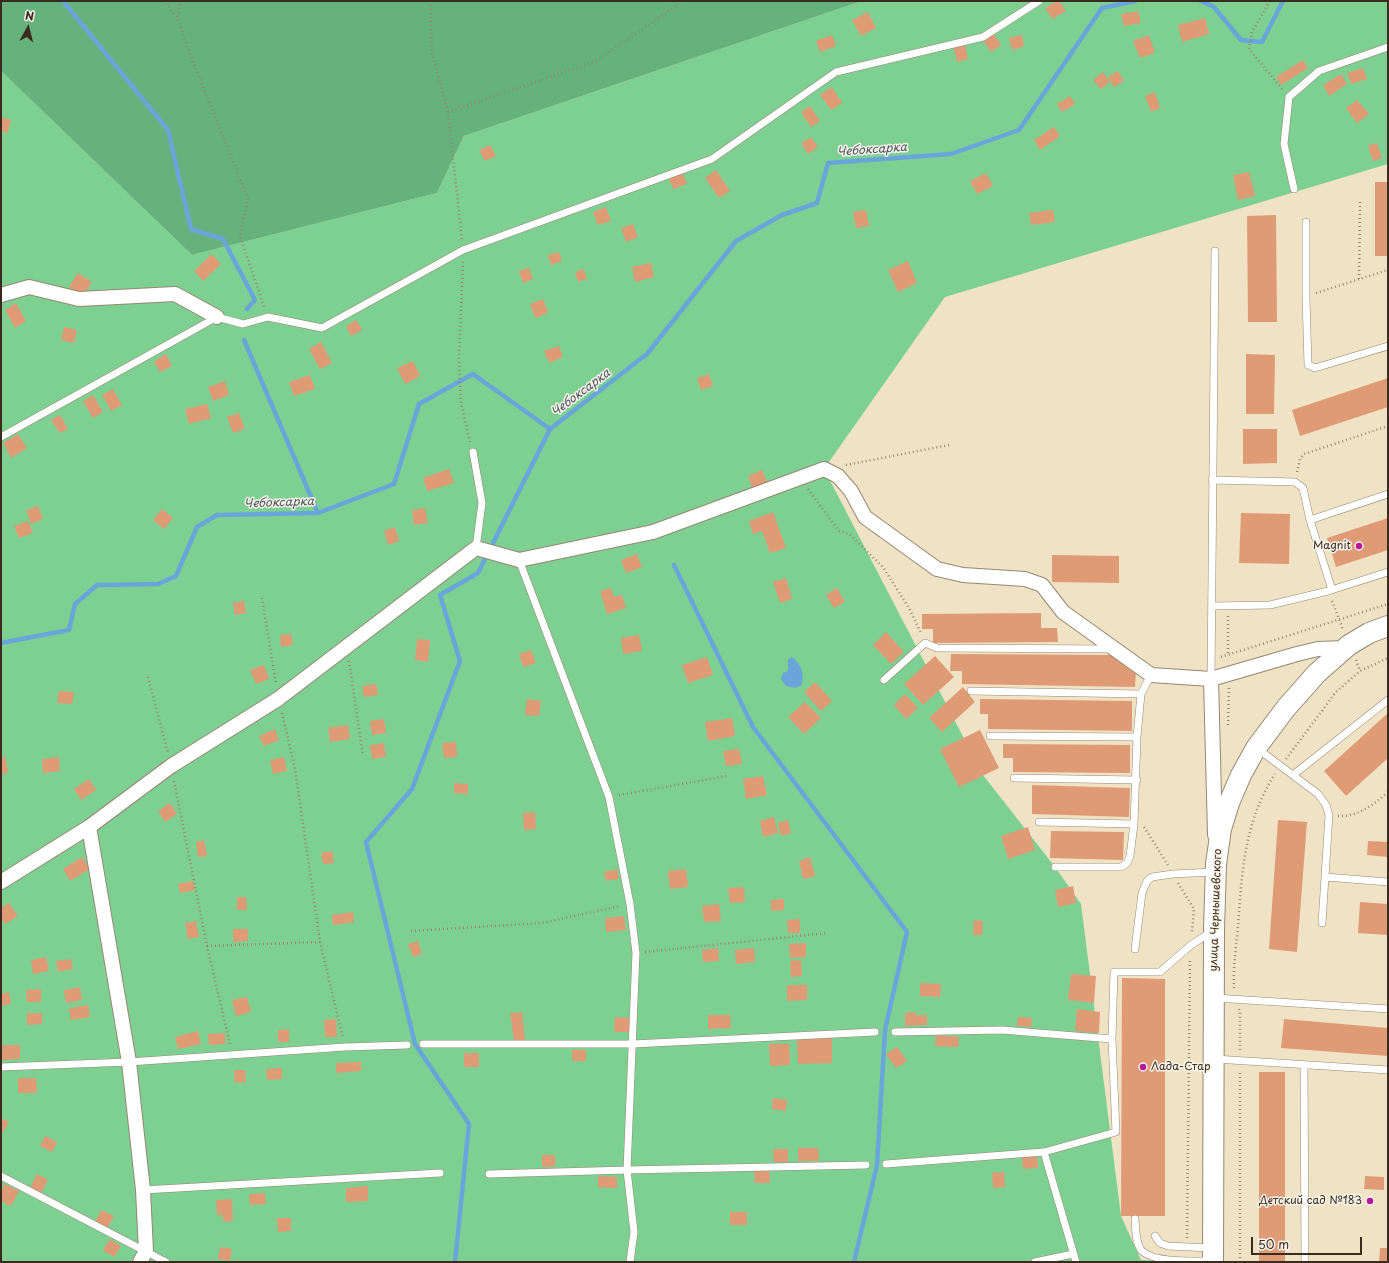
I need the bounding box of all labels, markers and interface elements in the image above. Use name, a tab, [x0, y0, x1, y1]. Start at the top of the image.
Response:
text: N	[24, 7, 35, 25]
north arrow	[8, 8, 48, 48]
water label: Чебоксарка	[837, 140, 907, 160]
water label: Чебоксарка	[549, 366, 613, 420]
water label: Чебоксарка	[244, 495, 314, 511]
place label: Magnit	[1313, 539, 1351, 553]
marker: Magnit	[1354, 541, 1364, 551]
street label: улица Чернышевского	[1207, 848, 1225, 972]
place label: Лада-Стар	[1151, 1060, 1211, 1074]
marker: Лада-Стар	[1138, 1062, 1148, 1072]
place label: Детский сад №183	[1259, 1194, 1362, 1208]
marker: Детский сад №183	[1365, 1196, 1375, 1206]
scale bar	[1253, 1229, 1364, 1255]
text: 50 m	[1258, 1235, 1289, 1253]

